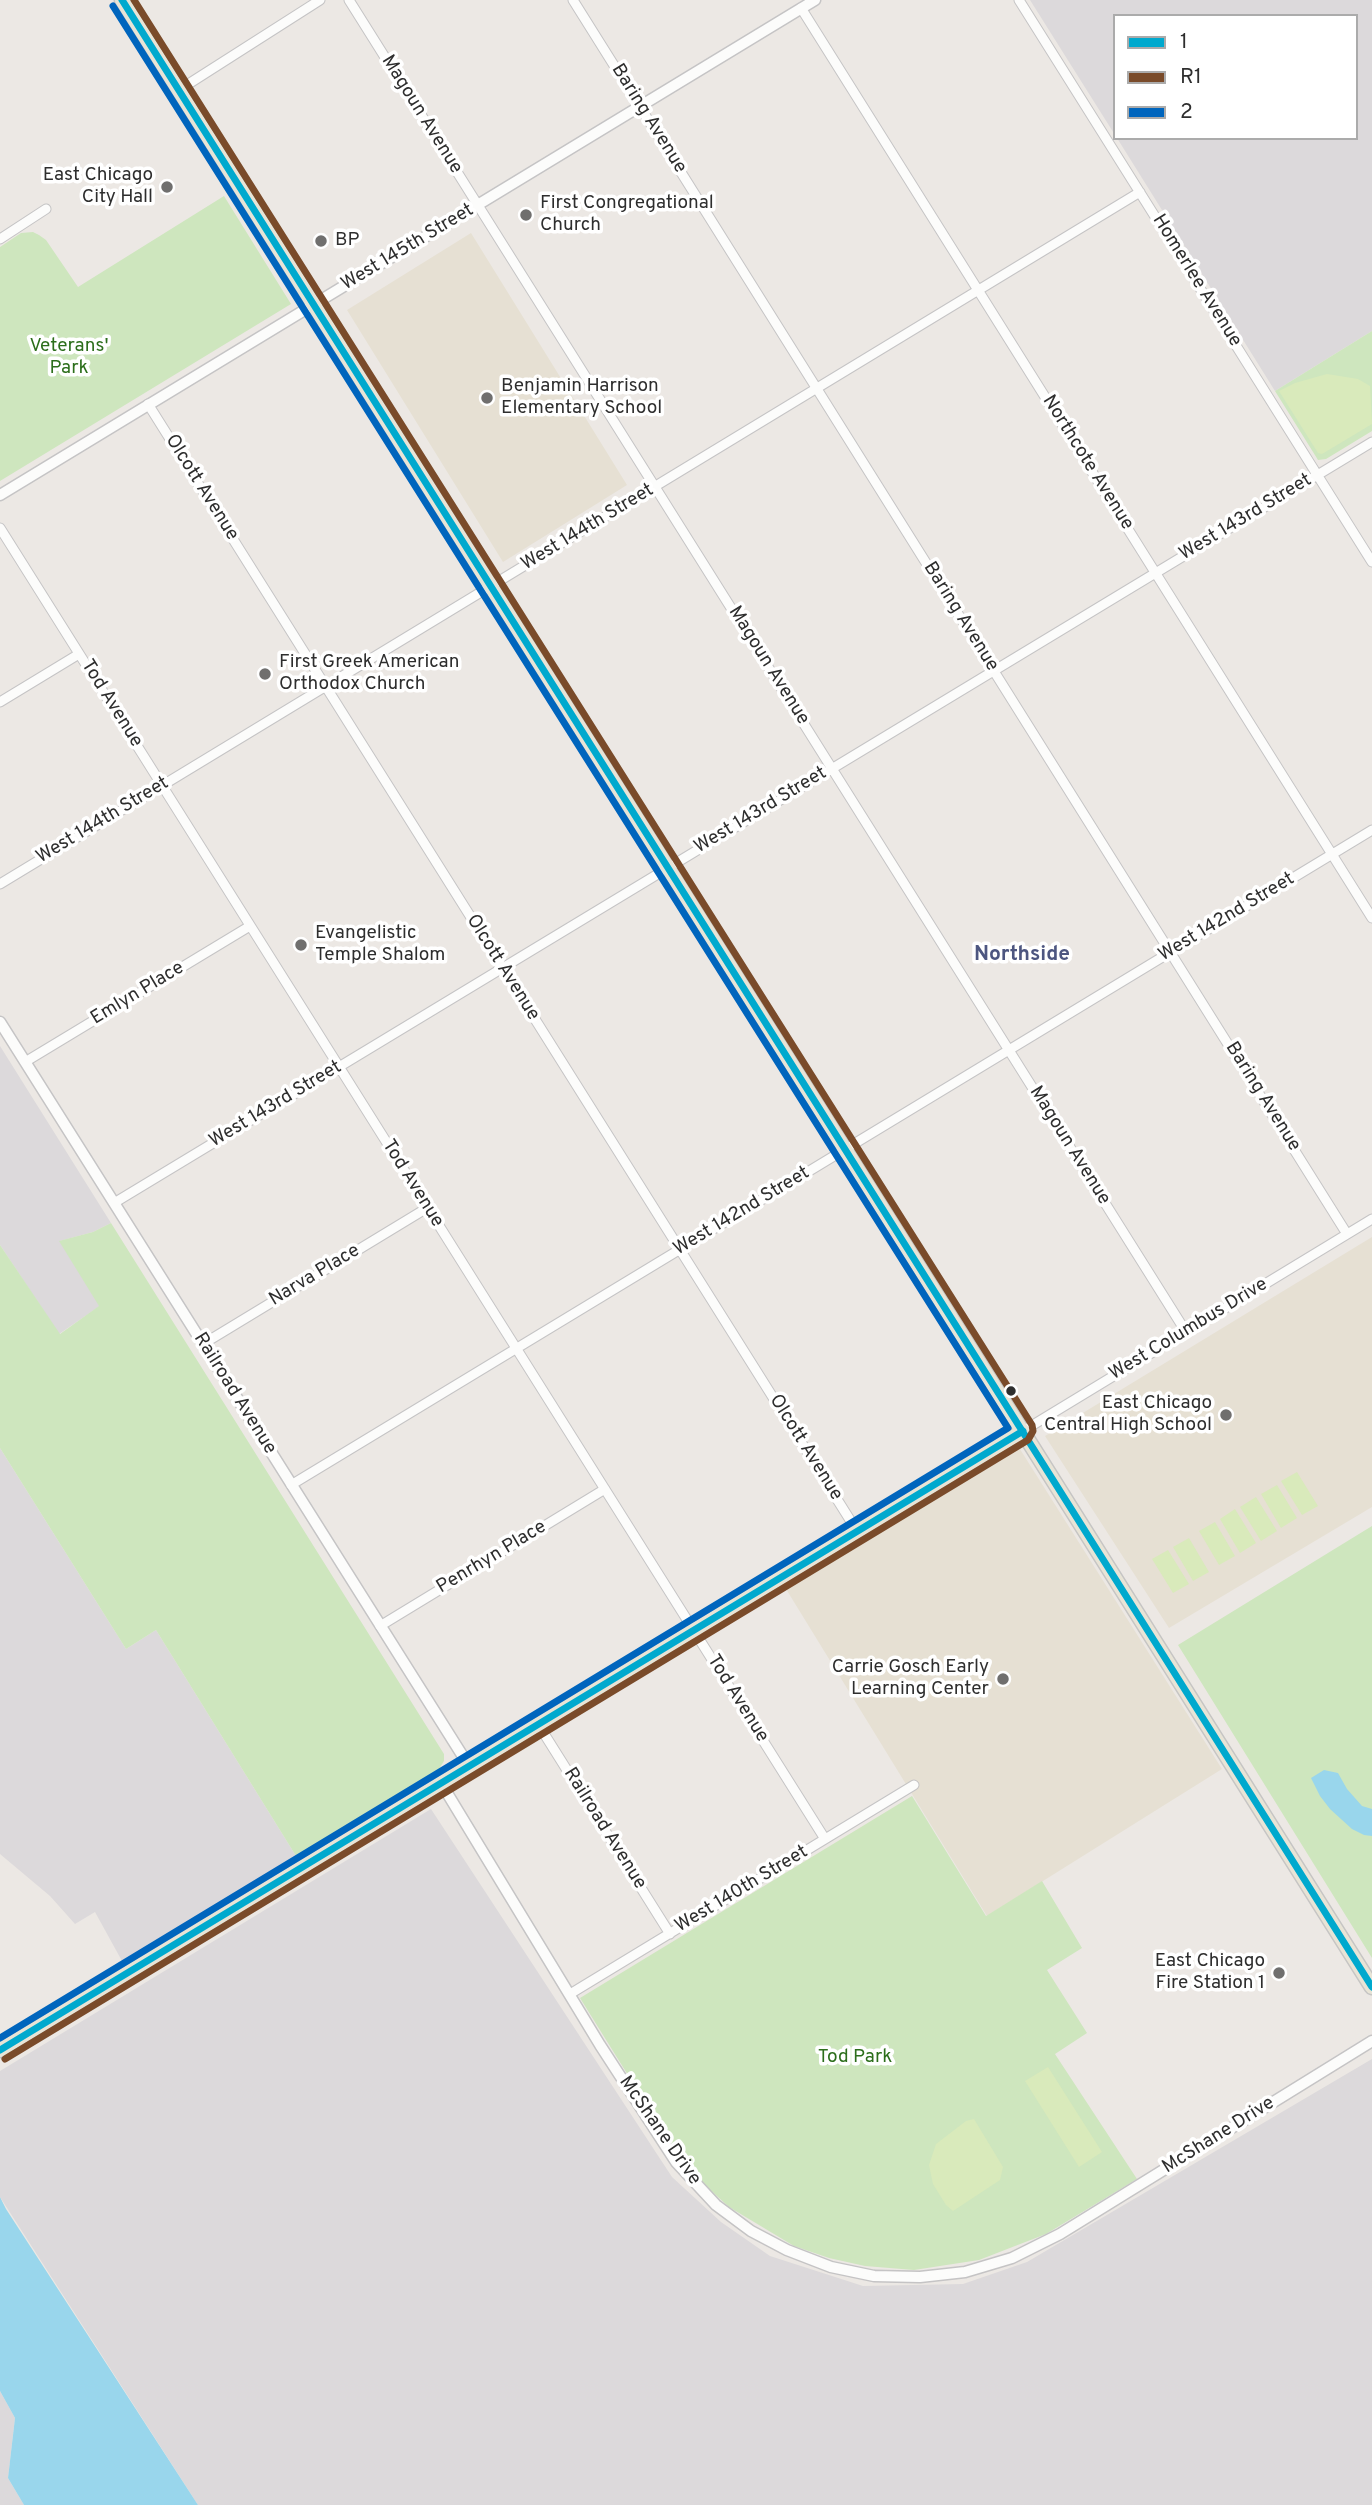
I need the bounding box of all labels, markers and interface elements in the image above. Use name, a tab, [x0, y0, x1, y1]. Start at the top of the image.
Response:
legend	[1113, 14, 1358, 140]
text: 1	[1180, 29, 1188, 56]
street label: Magoun Avenue	[375, 51, 467, 179]
street label: Baring Avenue	[605, 60, 691, 178]
text: R1	[1180, 64, 1202, 91]
text: 2	[1180, 99, 1193, 126]
place label: East Chicago City Hall	[43, 165, 153, 209]
marker: East Chicago City Hall	[159, 179, 175, 195]
place label: First Congregational Church	[540, 193, 714, 237]
street label: West 145th Street	[338, 199, 478, 297]
marker: First Congregational Church	[518, 207, 534, 223]
street label: Homerlee Avenue	[1146, 211, 1246, 351]
place label: BP	[335, 230, 359, 252]
marker: BP	[313, 233, 329, 249]
park label: Veterans' Park	[30, 336, 108, 380]
place label: Benjamin Harrison Elementary School	[501, 376, 662, 420]
marker: Benjamin Harrison Elementary School	[479, 390, 495, 406]
street label: Northcote Avenue	[1036, 391, 1138, 535]
street label: Olcott Avenue	[159, 431, 243, 545]
street label: West 143rd Street	[1176, 470, 1316, 566]
street label: West 144th Street	[518, 479, 658, 577]
street label: Baring Avenue	[917, 558, 1003, 676]
street label: Magoun Avenue	[722, 602, 814, 730]
place label: First Greek American Orthodox Church	[279, 652, 459, 696]
street label: Tod Avenue	[75, 656, 147, 752]
marker: First Greek American Orthodox Church	[257, 666, 273, 682]
street label: West 143rd Street	[691, 763, 831, 859]
street label: West 144th Street	[33, 772, 173, 870]
street label: West 142nd Street	[1155, 868, 1299, 968]
street label: Olcott Avenue	[460, 911, 544, 1025]
place label: Evangelistic Temple Shalom	[315, 923, 445, 967]
marker: Evangelistic Temple Shalom	[293, 937, 309, 953]
district label: Northside	[974, 943, 1070, 969]
street label: Emlyn Place	[87, 957, 189, 1031]
street label: Baring Avenue	[1219, 1038, 1305, 1156]
street label: West 143rd Street	[206, 1057, 346, 1153]
street label: Magoun Avenue	[1023, 1082, 1115, 1210]
street label: Tod Avenue	[376, 1136, 448, 1232]
street label: West 142nd Street	[670, 1162, 814, 1262]
street label: Narva Place	[266, 1240, 364, 1312]
street label: West Columbus Drive	[1106, 1274, 1272, 1386]
street label: Railroad Avenue	[188, 1329, 280, 1459]
unlabelled marker	[1004, 1384, 1018, 1398]
street label: Olcott Avenue	[763, 1391, 847, 1505]
place label: East Chicago Central High School	[1044, 1393, 1212, 1437]
marker: East Chicago Central High School	[1218, 1407, 1234, 1423]
street label: Penrhyn Place	[433, 1516, 551, 1600]
street label: Tod Avenue	[701, 1651, 773, 1747]
place label: Carrie Gosch Early Learning Center	[832, 1657, 989, 1701]
marker: Carrie Gosch Early Learning Center	[995, 1671, 1011, 1687]
street label: Railroad Avenue	[558, 1764, 650, 1894]
street label: West 140th Street	[671, 1841, 813, 1939]
place label: East Chicago Fire Station 1	[1155, 1951, 1265, 1995]
marker: East Chicago Fire Station 1	[1271, 1965, 1287, 1981]
park label: Tod Park	[818, 2047, 892, 2069]
street label: McShane Drive	[613, 2072, 705, 2190]
street label: McShane Drive	[1159, 2092, 1279, 2180]

